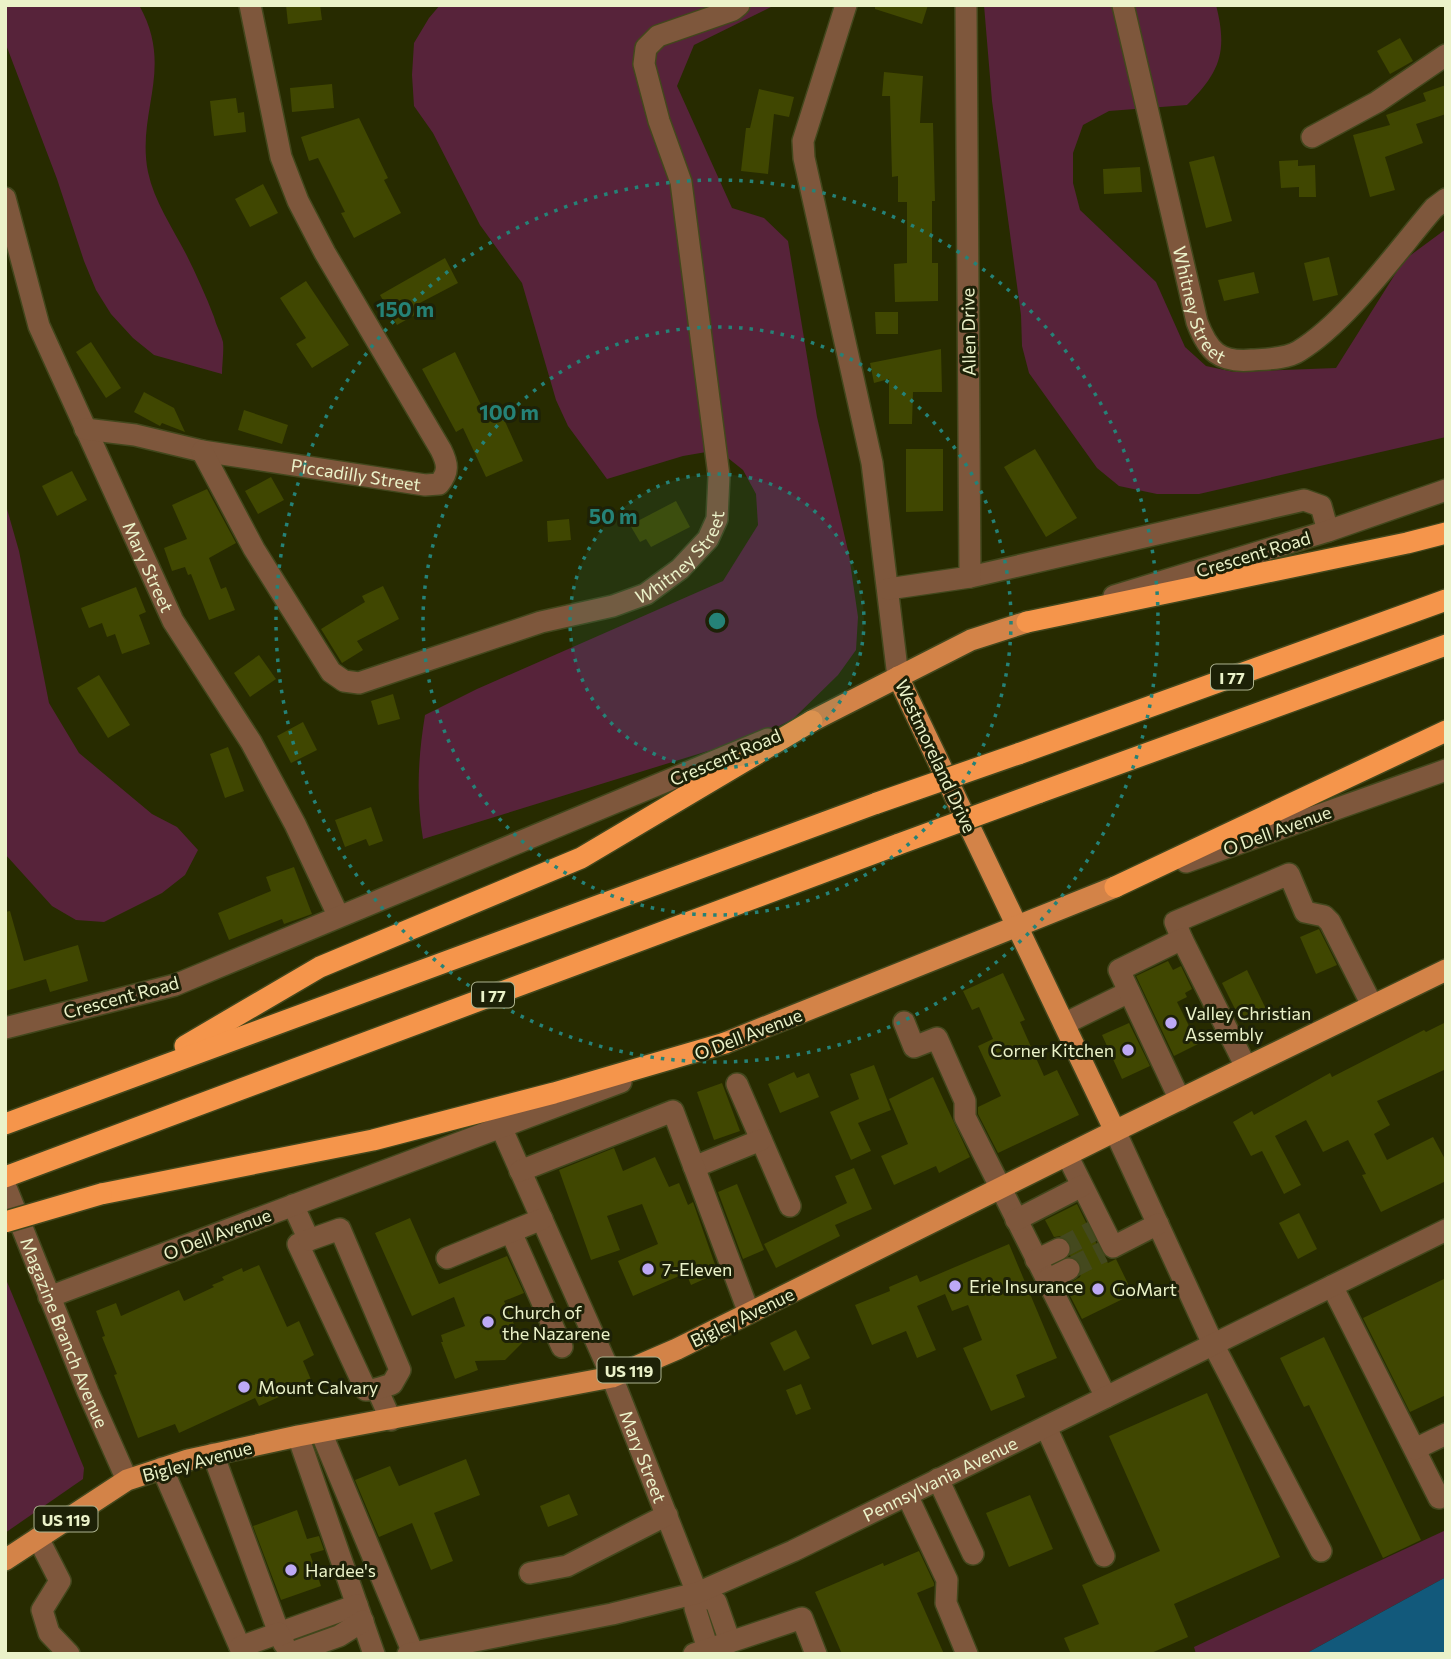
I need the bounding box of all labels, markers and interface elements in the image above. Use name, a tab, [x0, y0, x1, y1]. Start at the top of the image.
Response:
street label: Whitney Street	[1169, 244, 1229, 368]
street label: Allen Drive	[956, 288, 980, 376]
text: 150 m	[376, 296, 434, 321]
text: 100 m	[479, 399, 539, 424]
street label: Piccadilly Street	[290, 454, 422, 495]
text: 50 m	[589, 503, 637, 528]
street label: Whitney Street	[632, 510, 728, 608]
street label: Mary Street	[118, 518, 179, 616]
street label: Crescent Road	[1193, 526, 1313, 582]
centre of rings	[705, 609, 729, 633]
road number: I 77	[1211, 664, 1253, 690]
street label: Westmoreland Drive	[891, 676, 981, 836]
street label: Crescent Road	[666, 724, 784, 790]
street label: O Dell Avenue	[1220, 800, 1334, 860]
street label: Crescent Road	[61, 971, 181, 1023]
road number: I 77	[472, 982, 514, 1007]
place label: Valley Christian Assembly	[1185, 1002, 1311, 1045]
street label: O Dell Avenue	[691, 1003, 805, 1065]
marker: Valley Christian Assembly	[1163, 1015, 1179, 1031]
place label: Corner Kitchen	[990, 1039, 1114, 1061]
marker: Corner Kitchen	[1120, 1042, 1136, 1058]
street label: O Dell Avenue	[160, 1203, 274, 1265]
street label: Magazine Branch Avenue	[16, 1234, 113, 1431]
place label: 7-Eleven	[662, 1258, 732, 1280]
marker: 7-Eleven	[640, 1261, 656, 1277]
place label: Erie Insurance	[969, 1275, 1083, 1297]
marker: Erie Insurance	[947, 1278, 963, 1294]
place label: GoMart	[1112, 1278, 1177, 1300]
marker: GoMart	[1090, 1281, 1106, 1297]
street label: Bigley Avenue	[687, 1282, 797, 1352]
place label: Church of the Nazarene	[502, 1301, 610, 1344]
marker: Church of the Nazarene	[480, 1314, 496, 1330]
road number: US 119	[598, 1358, 660, 1382]
place label: Mount Calvary	[258, 1376, 378, 1398]
marker: Mount Calvary	[236, 1379, 252, 1395]
street label: Mary Street	[615, 1407, 671, 1506]
street label: Pennsylvania Avenue	[859, 1432, 1021, 1526]
street label: Bigley Avenue	[140, 1436, 254, 1486]
road number: US 119	[34, 1506, 98, 1532]
place label: Hardee's	[305, 1559, 376, 1581]
marker: Hardee's	[283, 1562, 299, 1578]

